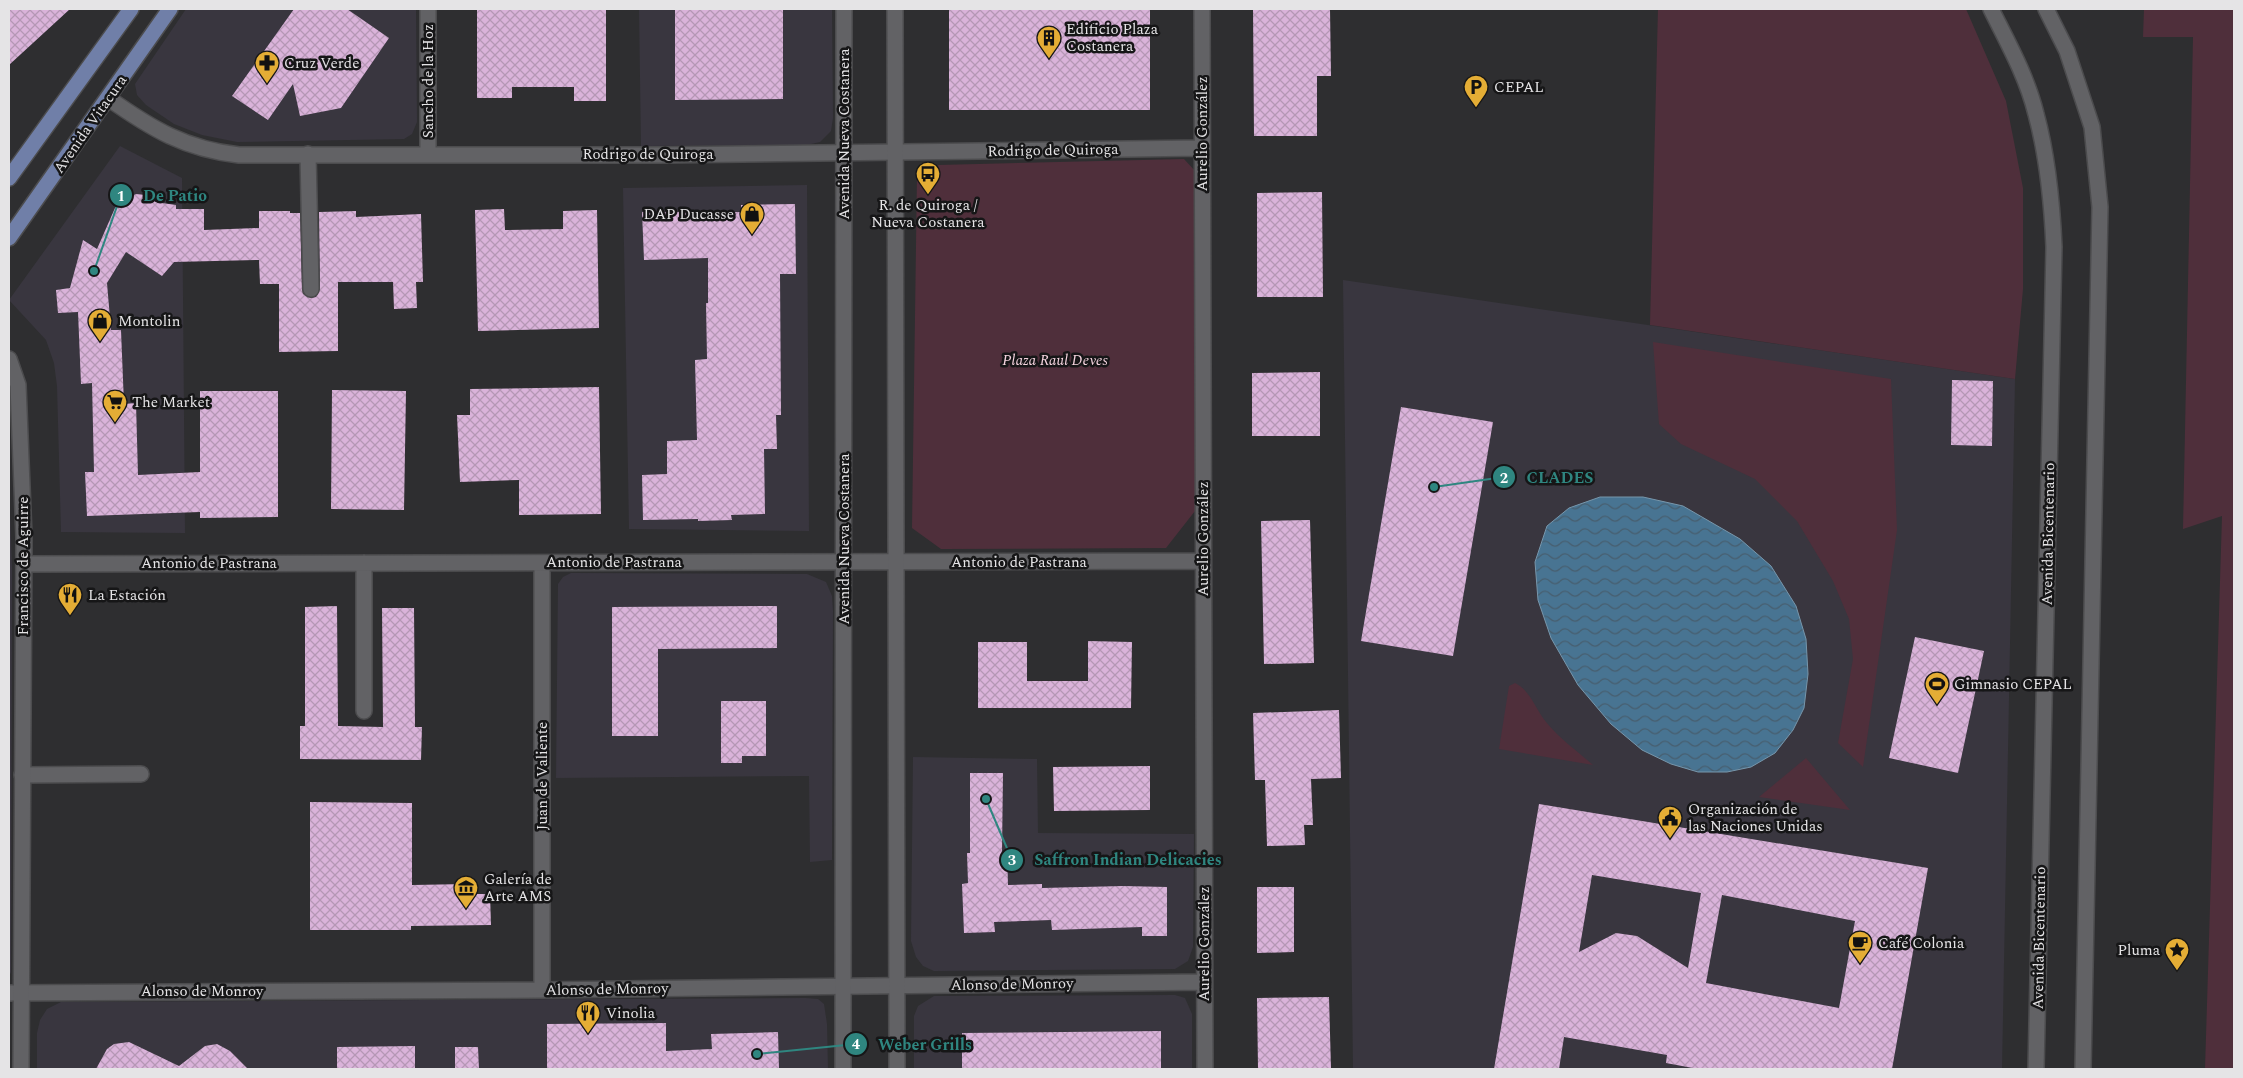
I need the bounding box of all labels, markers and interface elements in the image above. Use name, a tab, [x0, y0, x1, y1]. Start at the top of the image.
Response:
place label: Edificio Plaza Costanera	[1066, 18, 1159, 58]
street label: Sancho de la Hoz	[417, 24, 440, 138]
building icon: Edificio Plaza Costanera	[1036, 25, 1062, 59]
street label: Avenida Nueva Costanera	[833, 48, 856, 220]
pharmacy icon: Cruz Verde	[254, 50, 280, 84]
place label: Cruz Verde	[284, 52, 359, 75]
street label: Avenida Vitacura	[48, 70, 133, 178]
parking icon: CEPAL	[1463, 74, 1489, 108]
street label: Aurelio González	[1191, 76, 1214, 192]
place label: CEPAL	[1494, 76, 1544, 99]
street label: Rodrigo de Quiroga	[987, 138, 1119, 163]
street label: Rodrigo de Quiroga	[582, 143, 714, 166]
bus stop icon: R. de Quiroga / Nueva Costanera	[915, 161, 941, 195]
callout: De Patio	[108, 180, 217, 211]
text: De Patio	[143, 184, 207, 208]
text: 1	[117, 185, 125, 208]
place label: R. de Quiroga / Nueva Costanera	[871, 194, 985, 234]
shop icon: DAP Ducasse	[739, 201, 765, 235]
place label: DAP Ducasse	[644, 203, 734, 226]
shop icon: Montolin	[87, 308, 113, 342]
place label: Montolin	[118, 310, 181, 333]
park label: Plaza Raul Deves	[1002, 349, 1108, 372]
supermarket icon: The Market	[102, 389, 128, 423]
place label: The Market	[132, 391, 210, 414]
street label: Avenida Nueva Costanera	[833, 453, 856, 625]
callout: CLADES	[1492, 462, 1604, 493]
street label: Avenida Bicentenario	[2036, 462, 2061, 606]
text: CLADES	[1527, 466, 1593, 490]
text: 2	[1500, 467, 1508, 490]
street label: Aurelio González	[1192, 481, 1215, 597]
street label: Francisco de Aguirre	[12, 496, 35, 636]
street label: Antonio de Pastrana	[546, 551, 683, 574]
street label: Antonio de Pastrana	[951, 551, 1088, 574]
street label: Antonio de Pastrana	[141, 552, 278, 575]
restaurant icon: La Estación	[57, 582, 83, 616]
place label: La Estación	[88, 584, 166, 607]
sports icon: Gimnasio CEPAL	[1924, 671, 1950, 705]
place label: Gimnasio CEPAL	[1954, 673, 2072, 696]
street label: Juan de Valiente	[531, 722, 554, 830]
place label: Organización de las Naciones Unidas	[1688, 798, 1823, 838]
public building icon: Organización de las Naciones Unidas	[1657, 805, 1683, 839]
callout: Saffron Indian Delicacies	[1000, 844, 1232, 875]
text: Saffron Indian Delicacies	[1034, 848, 1222, 872]
text: 3	[1008, 849, 1016, 872]
street label: Avenida Bicentenario	[2027, 866, 2052, 1010]
place label: Galería de Arte AMS	[484, 868, 552, 908]
museum icon: Galería de Arte AMS	[453, 875, 479, 909]
street label: Aurelio González	[1193, 886, 1216, 1002]
cafe icon: Café Colonia	[1847, 930, 1873, 964]
place label: Café Colonia	[1878, 932, 1965, 955]
place icon: Pluma	[2164, 937, 2190, 971]
place label: Pluma	[2117, 939, 2161, 962]
street label: Alonso de Monroy	[951, 972, 1074, 997]
street label: Alonso de Monroy	[546, 977, 669, 1002]
street label: Alonso de Monroy	[141, 980, 264, 1003]
restaurant icon: Vinolia	[575, 1000, 601, 1034]
place label: Vinolia	[606, 1002, 656, 1025]
callout: Weber Grills	[843, 1029, 982, 1060]
text: 4	[852, 1033, 861, 1056]
text: Weber Grills	[878, 1033, 972, 1057]

